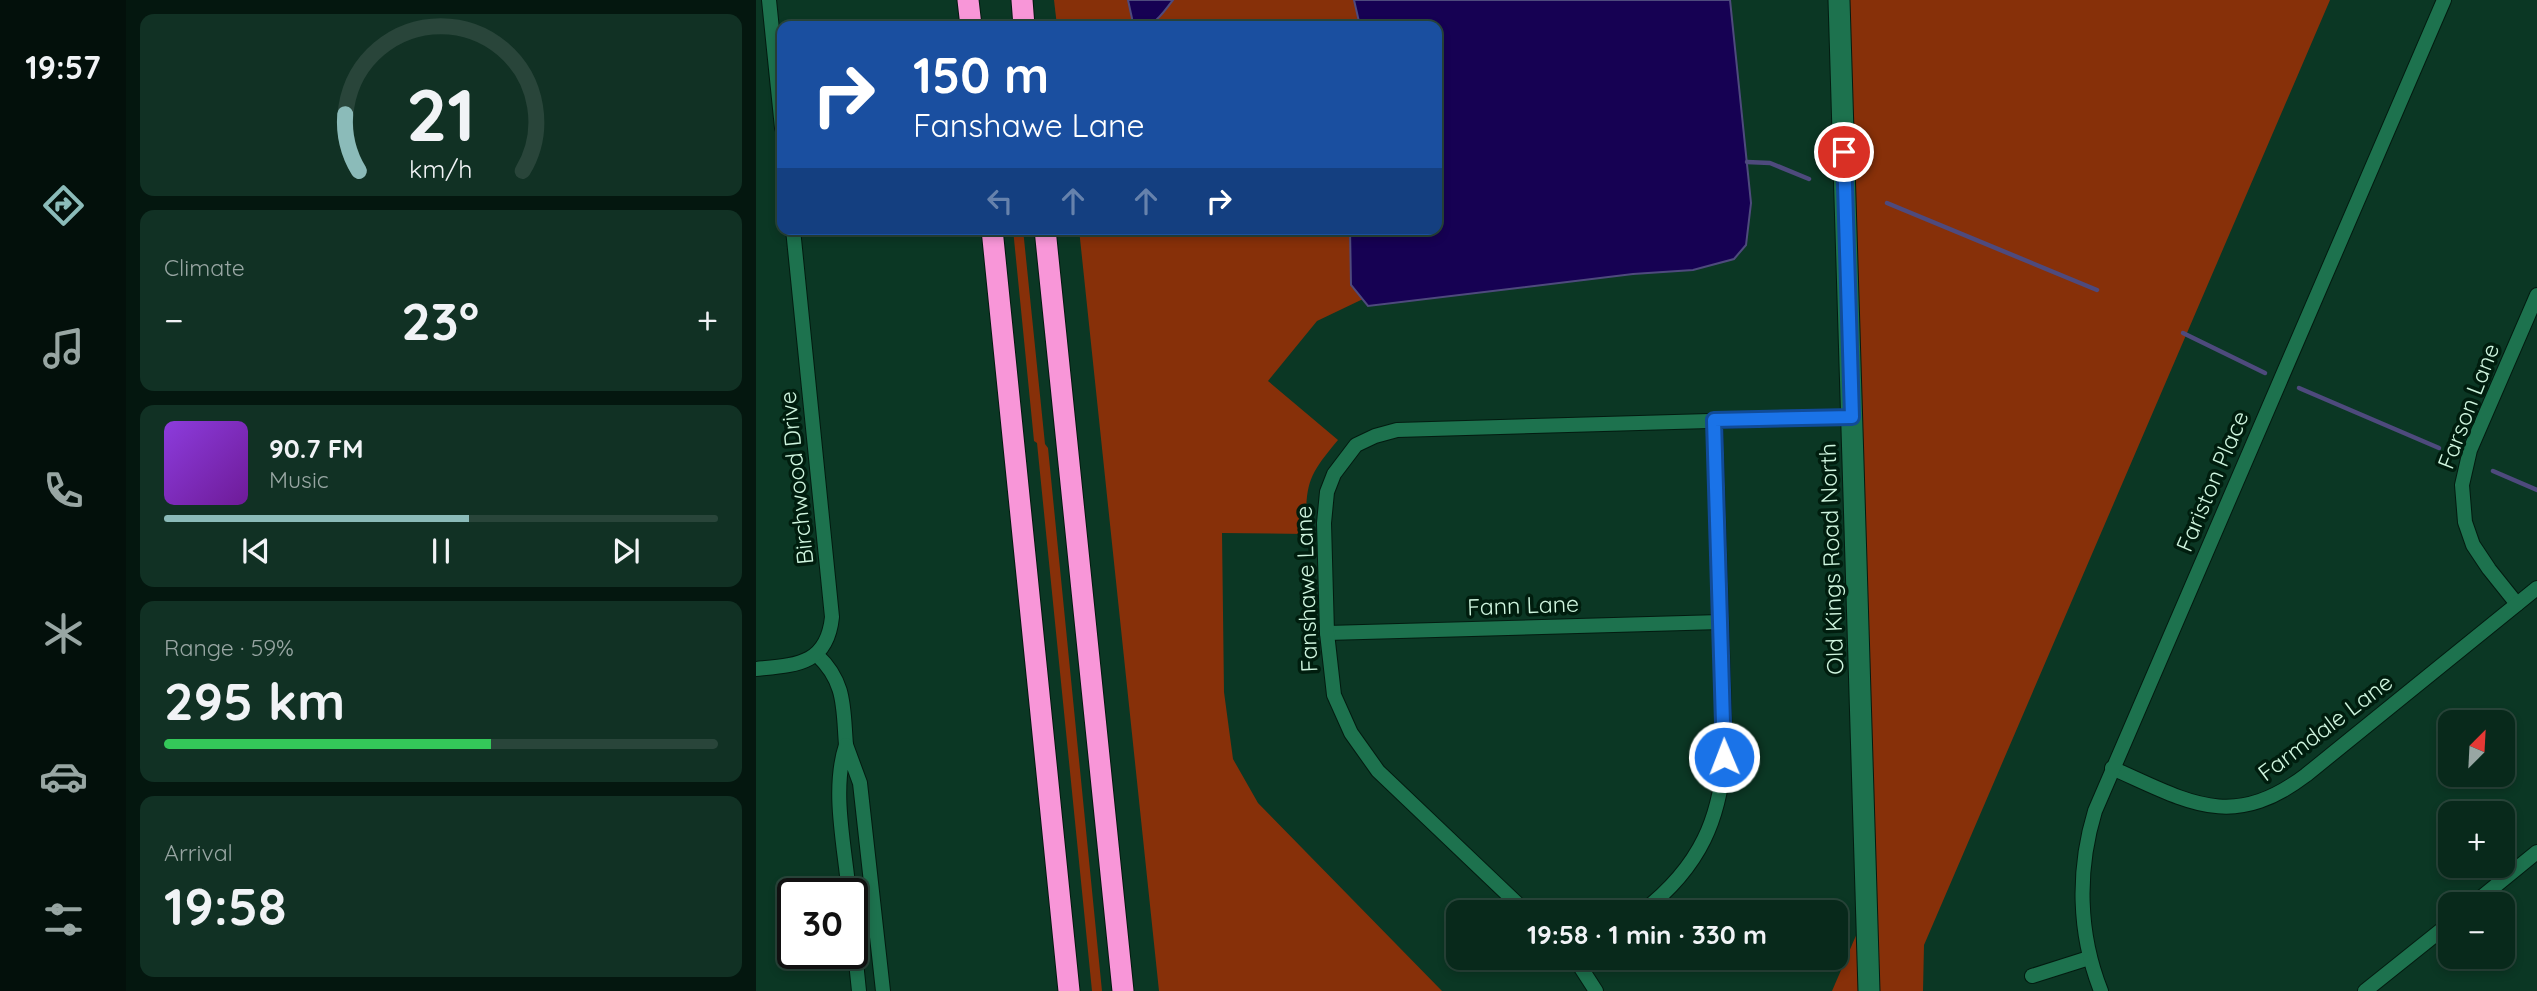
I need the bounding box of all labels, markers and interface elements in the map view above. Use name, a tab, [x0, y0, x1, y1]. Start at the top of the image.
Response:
text: 150 m	[913, 44, 1049, 105]
text: 19:57	[25, 47, 101, 87]
icon: right	[798, 49, 889, 140]
text: 21	[406, 68, 476, 159]
text: Fanshawe Lane	[913, 105, 1145, 145]
pin	[1814, 122, 1874, 182]
icon: arrive	[1825, 133, 1863, 171]
text: km/h	[409, 153, 473, 184]
icon: directions	[39, 181, 88, 230]
icon: left	[981, 182, 1019, 220]
icon: ahead	[1054, 182, 1092, 220]
icon: ahead	[1127, 182, 1165, 220]
icon: right	[1200, 182, 1238, 220]
text: Climate	[164, 253, 245, 282]
text: 23°	[401, 288, 479, 353]
text: −	[164, 296, 184, 344]
text: +	[697, 296, 718, 344]
icon: music	[39, 324, 88, 373]
street label: Farson Lane	[2431, 339, 2505, 473]
street label: Birchwood Drive	[772, 390, 820, 566]
street label: Fariston Place	[2169, 406, 2255, 556]
text: 90.7 FM	[269, 432, 364, 465]
street label: Old Kings Road North	[1812, 443, 1850, 675]
text: Music	[269, 465, 329, 494]
icon: phone	[39, 466, 88, 515]
street label: Fanshawe Lane	[1289, 505, 1323, 673]
icon: previous	[237, 532, 275, 570]
icon: pause	[422, 532, 460, 570]
icon: next	[607, 532, 645, 570]
street label: Fann Lane	[1467, 589, 1579, 621]
icon: climate	[39, 609, 88, 658]
text: Range · 59%	[164, 633, 294, 662]
street label: Farmdale Lane	[2252, 667, 2398, 787]
text: 295 km	[164, 668, 345, 733]
north arrow	[2438, 710, 2515, 788]
map controls	[2438, 710, 2515, 969]
position arrow	[1687, 720, 1761, 794]
icon: car	[39, 752, 88, 801]
button: +	[2438, 801, 2515, 878]
text: Arrival	[164, 838, 233, 867]
text: 19:58	[164, 873, 286, 938]
speed limit sign: 30	[777, 878, 868, 969]
button: −	[2438, 892, 2515, 969]
icon: filters	[39, 895, 88, 944]
text: 19:58 · 1 min · 330 m	[1527, 918, 1767, 951]

